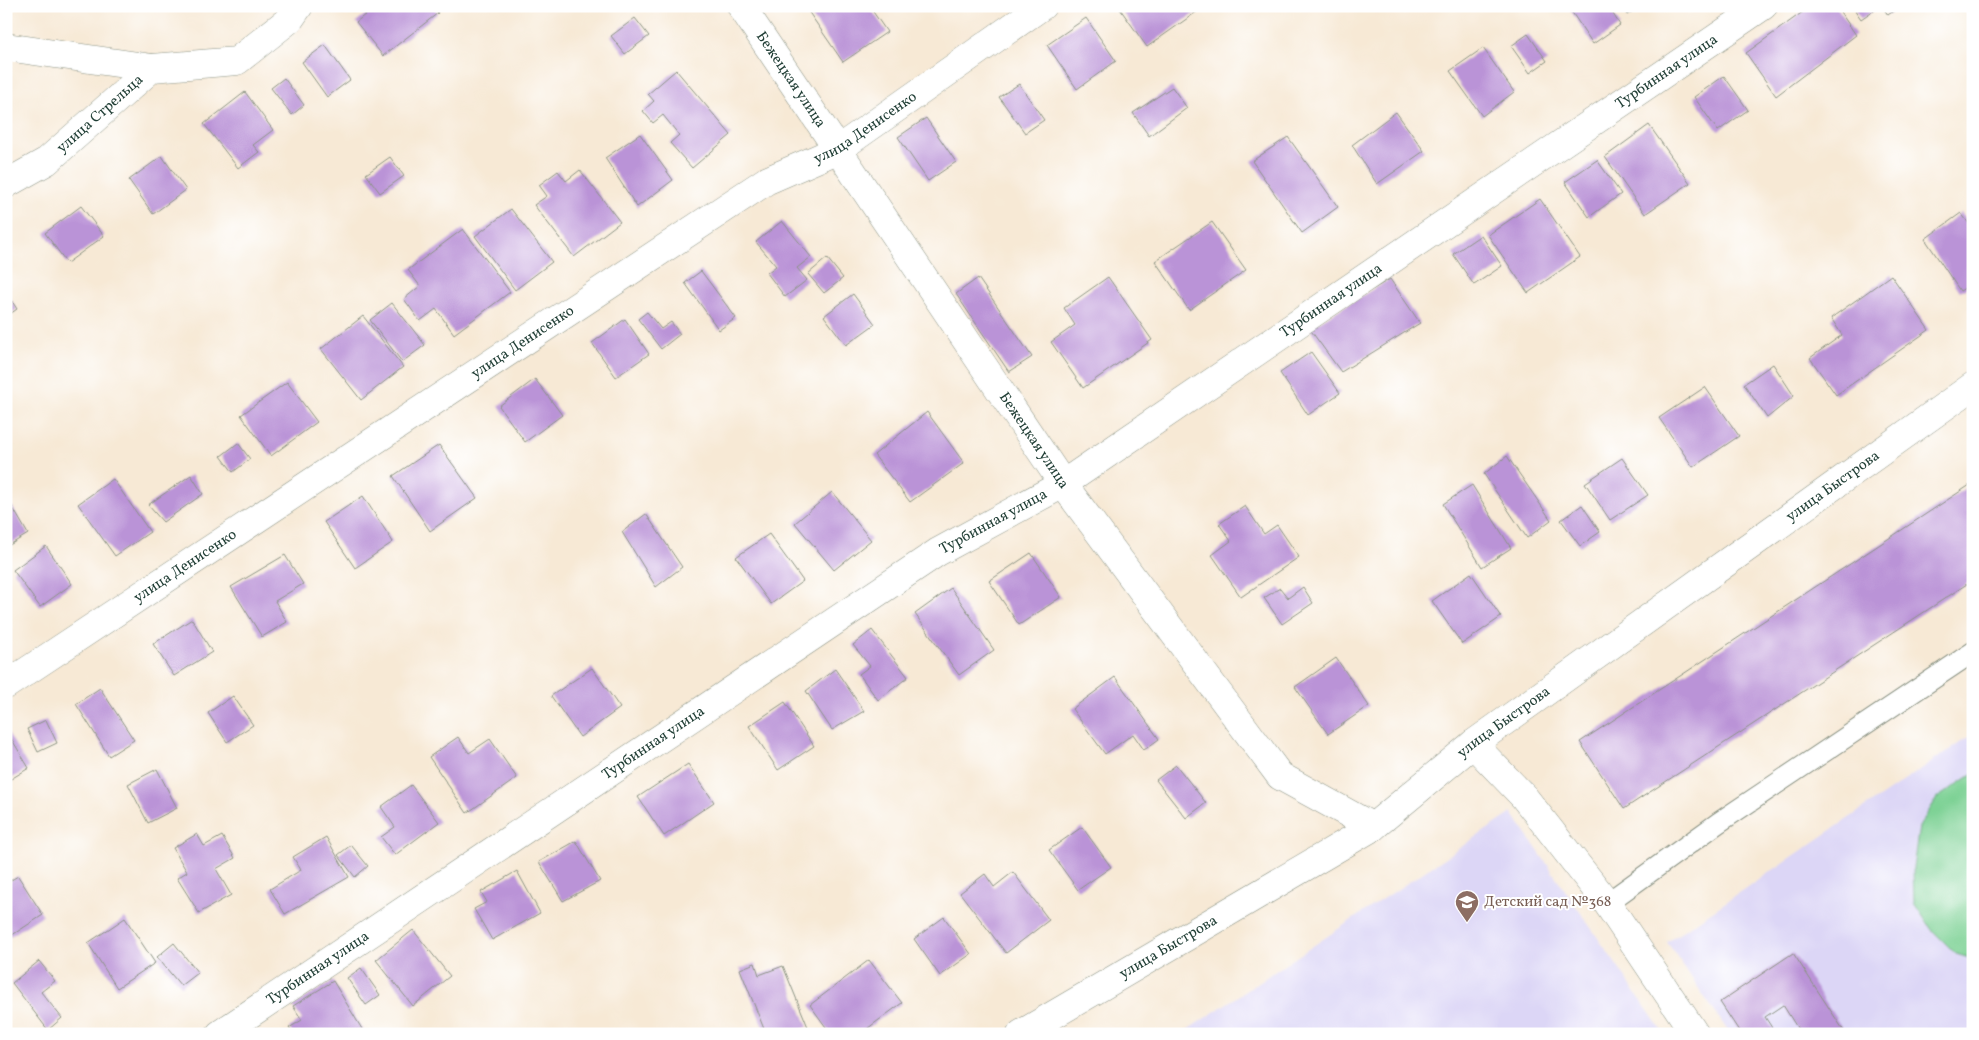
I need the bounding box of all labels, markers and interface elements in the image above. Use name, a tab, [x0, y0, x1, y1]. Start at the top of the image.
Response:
street label: Бежецкая улица	[751, 27, 831, 132]
street label: Турбинная улица	[1611, 29, 1722, 114]
street label: улица Стрельца	[52, 70, 148, 158]
street label: улица Денисенко	[810, 86, 921, 169]
street label: Турбинная улица	[1276, 258, 1387, 343]
street label: улица Денисенко	[467, 300, 578, 384]
street label: Бежецкая улица	[994, 388, 1074, 493]
street label: улица Быстрова	[1782, 446, 1884, 527]
street label: Турбинная улица	[936, 484, 1051, 560]
street label: улица Денисенко	[129, 524, 241, 608]
street label: улица Быстрова	[1453, 681, 1555, 763]
street label: Турбинная улица	[598, 701, 709, 785]
school or university icon: Детский сад №368	[1454, 889, 1480, 923]
place label: Детский сад №368	[1484, 892, 1611, 913]
street label: улица Быстрова	[1115, 910, 1221, 984]
street label: Турбинная улица	[262, 926, 374, 1010]

